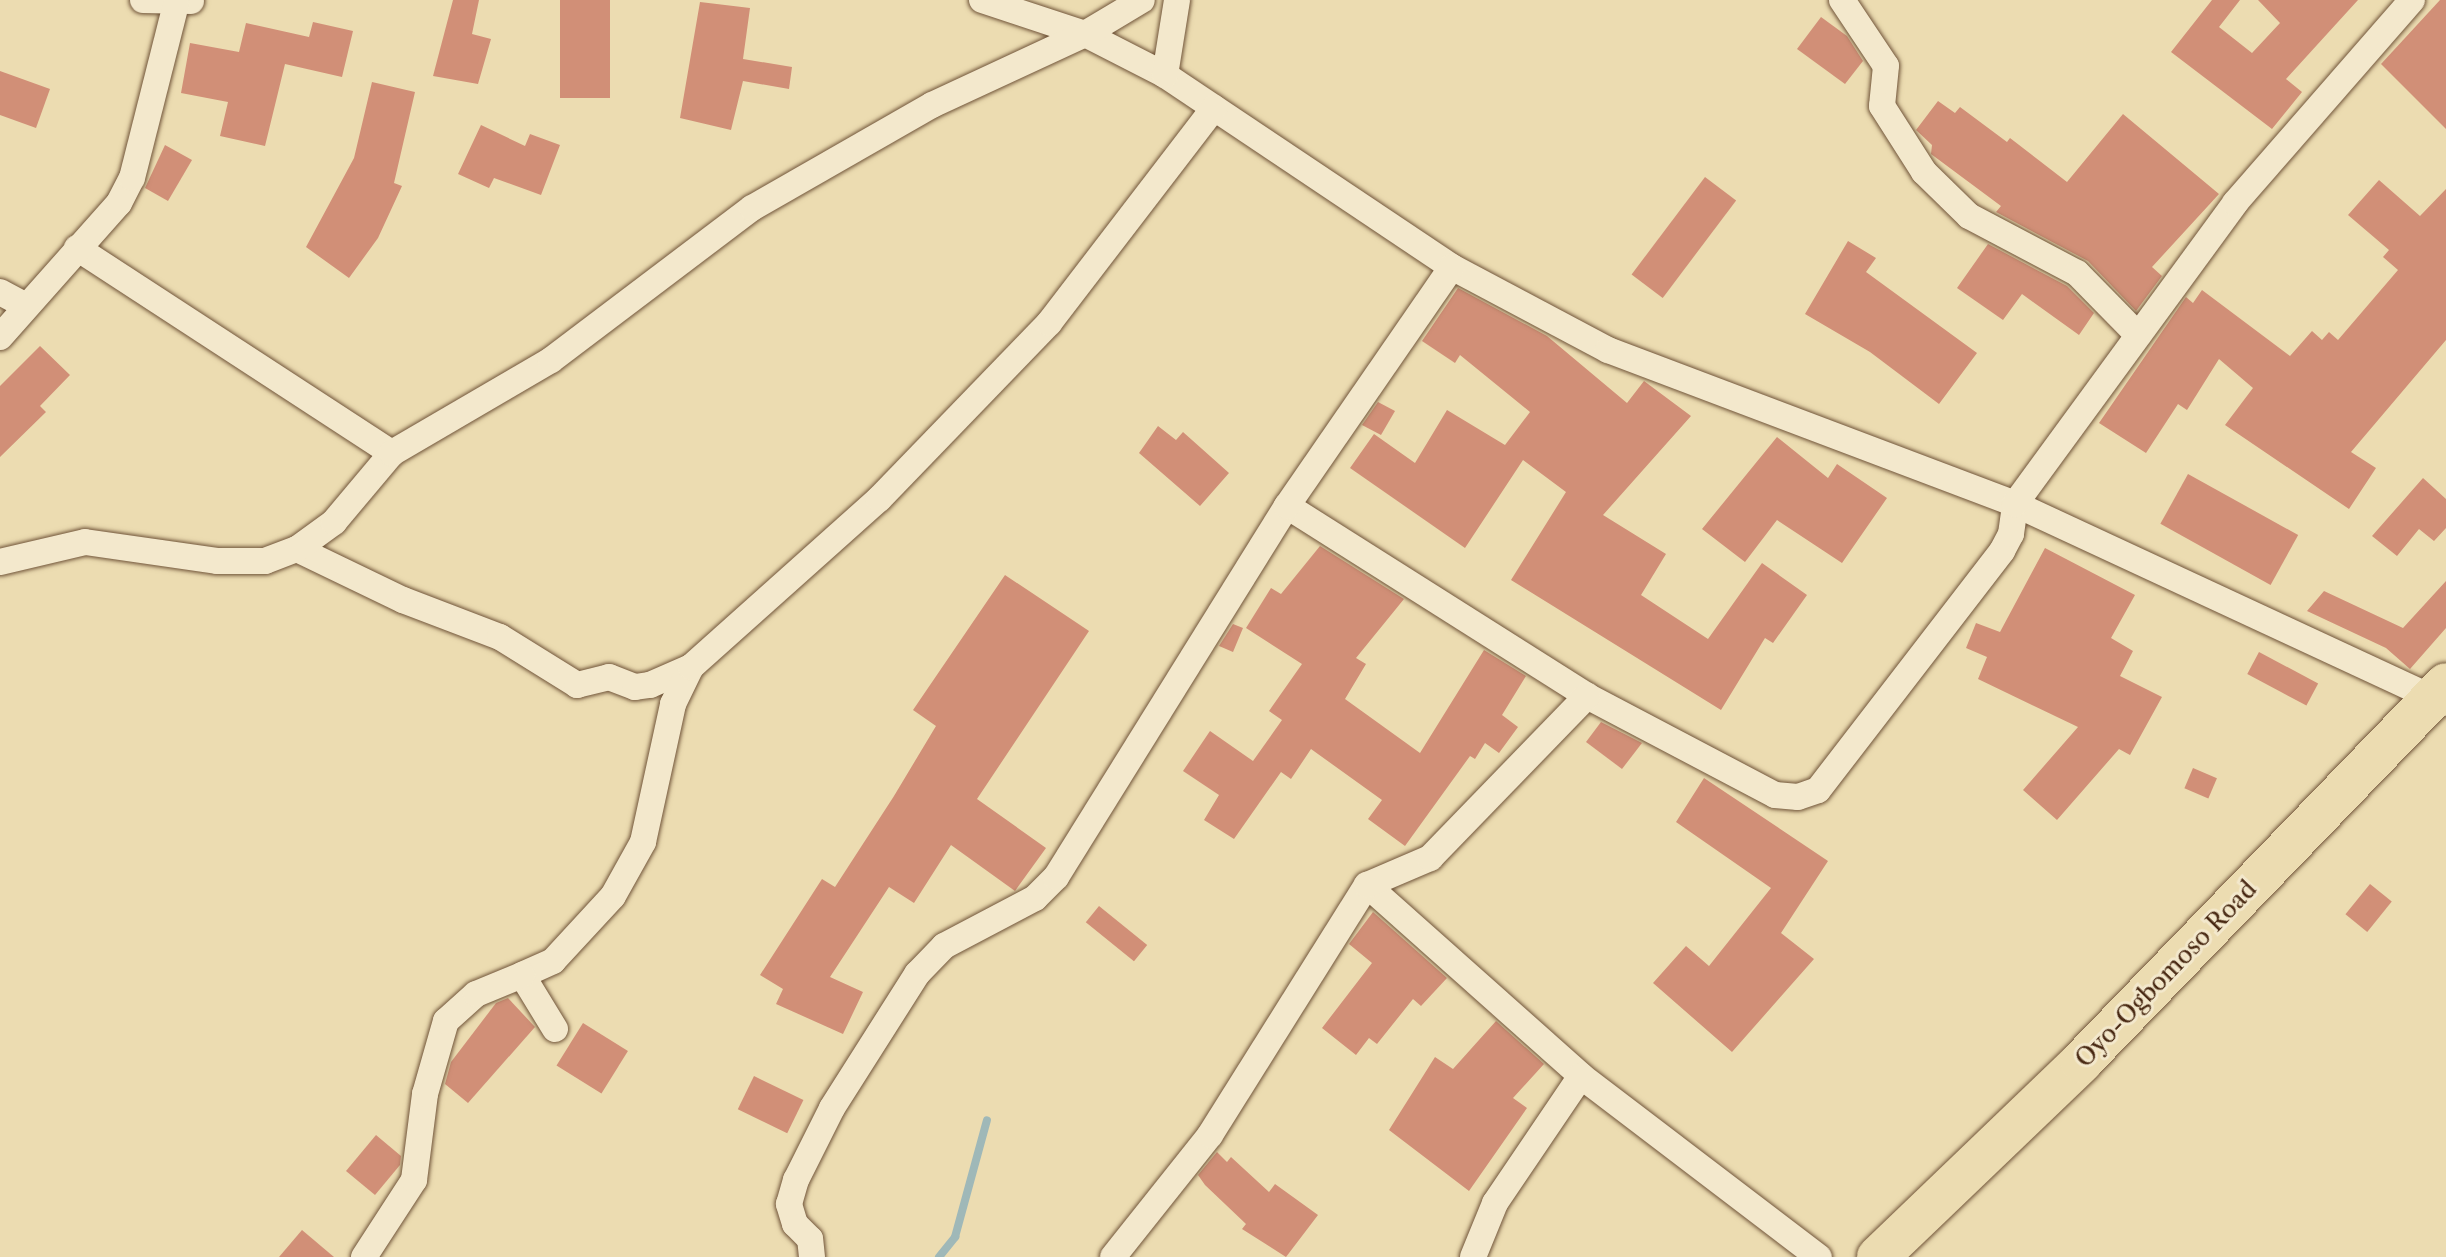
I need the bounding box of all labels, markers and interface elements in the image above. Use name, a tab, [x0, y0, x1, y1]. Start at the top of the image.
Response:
street label: Oyo-Ogbomoso Road	[2069, 875, 2263, 1073]

